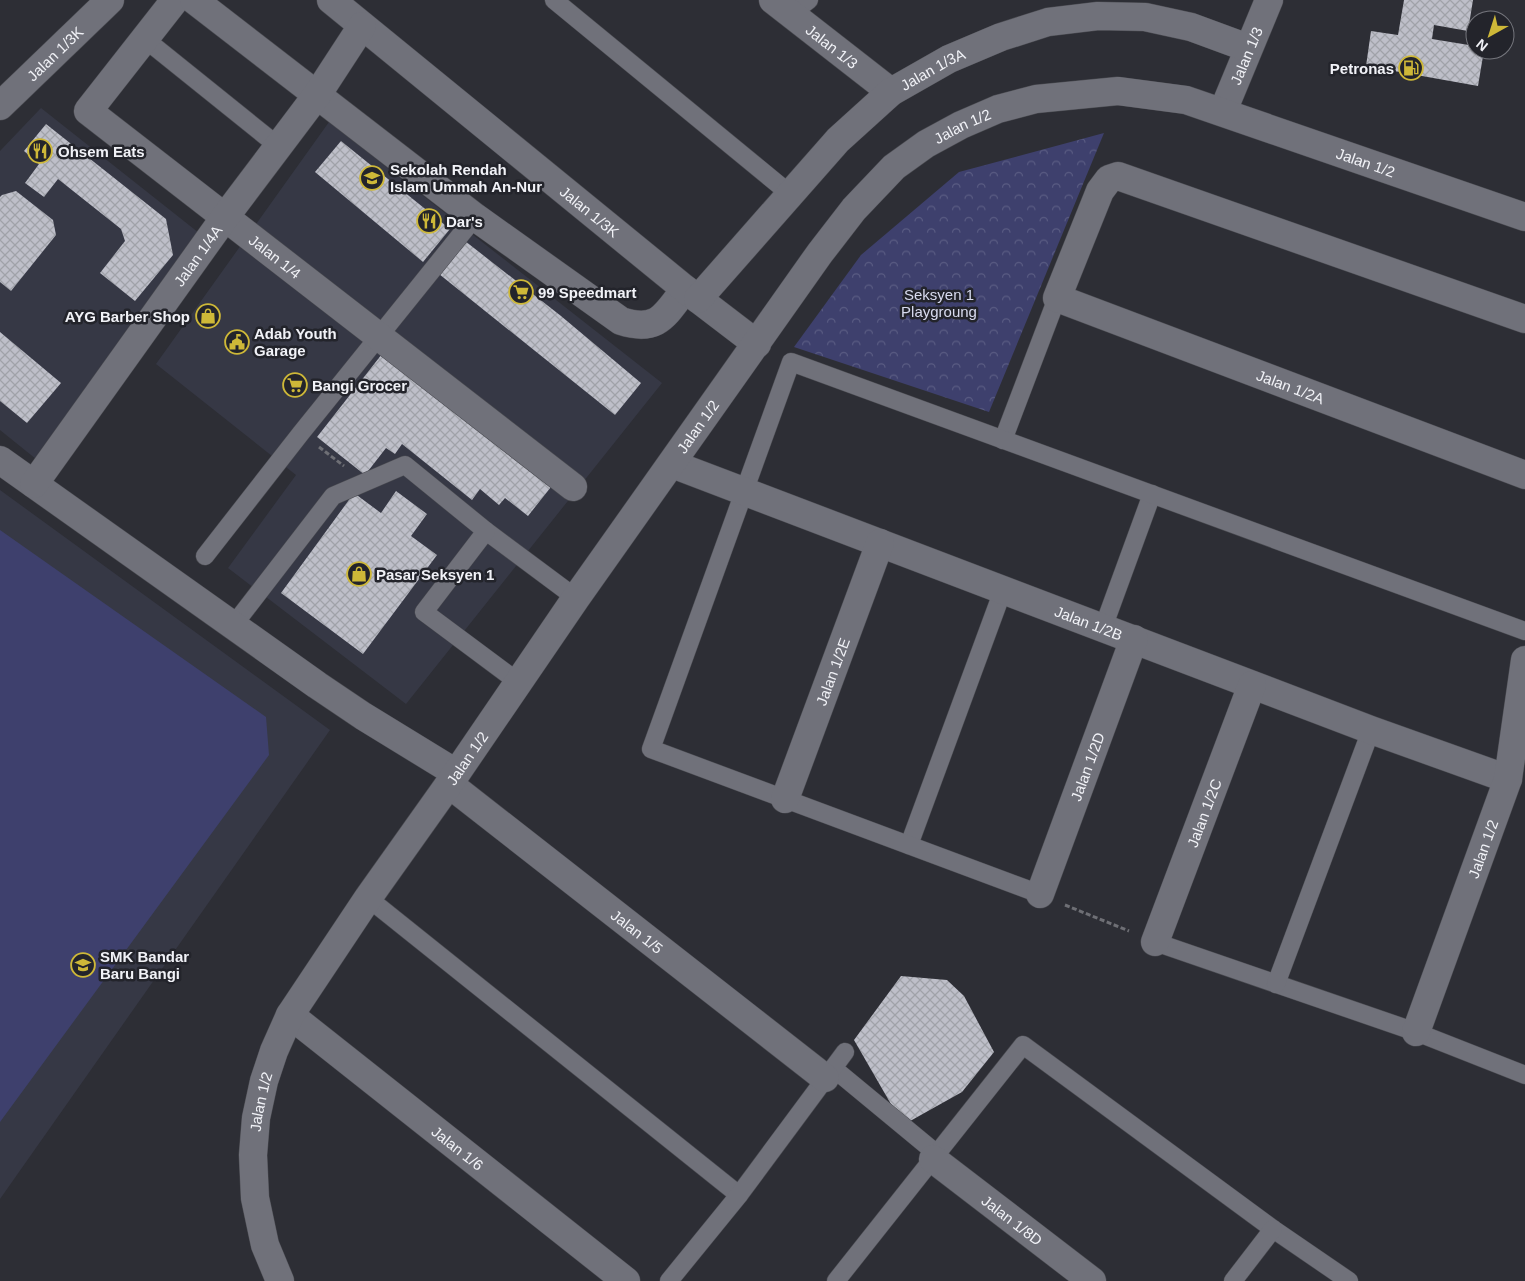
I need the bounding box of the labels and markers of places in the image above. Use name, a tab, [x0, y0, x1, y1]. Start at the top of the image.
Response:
fuel station icon: Petronas	[1398, 55, 1424, 81]
place label: Petronas	[1330, 60, 1394, 77]
restaurant icon: Ohsem Eats	[27, 138, 53, 164]
place label: Ohsem Eats	[58, 143, 145, 160]
place label: Sekolah Rendah Islam Ummah An-Nur	[390, 161, 542, 195]
school or university icon: Sekolah Rendah Islam Ummah An-Nur	[359, 165, 385, 191]
restaurant icon: Dar's	[416, 208, 442, 234]
place label: Dar's	[446, 213, 483, 230]
supermarket icon: 99 Speedmart	[508, 279, 534, 305]
place label: 99 Speedmart	[538, 284, 636, 301]
shop icon: AYG Barber Shop	[195, 303, 221, 329]
place label: AYG Barber Shop	[65, 308, 190, 325]
place label: Adab Youth Garage	[254, 325, 337, 359]
public building icon: Adab Youth Garage	[224, 329, 250, 355]
supermarket icon: Bangi Grocer	[282, 372, 308, 398]
place label: Bangi Grocer	[312, 377, 407, 394]
shop icon: Pasar Seksyen 1	[346, 561, 372, 587]
place label: Pasar Seksyen 1	[376, 566, 494, 583]
place label: SMK Bandar Baru Bangi	[100, 948, 189, 982]
school or university icon: SMK Bandar Baru Bangi	[70, 952, 96, 978]

